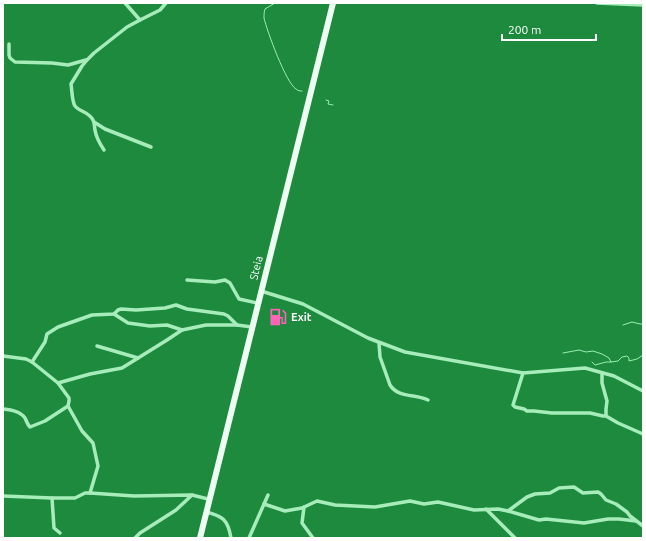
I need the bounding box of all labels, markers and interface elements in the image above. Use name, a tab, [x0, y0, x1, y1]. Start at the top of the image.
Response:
scale bar	[502, 16, 596, 42]
text: 200 m	[508, 23, 541, 36]
street label: Steia	[247, 255, 265, 281]
fuel station icon: Exit	[268, 307, 288, 327]
place label: Exit	[291, 311, 312, 323]

